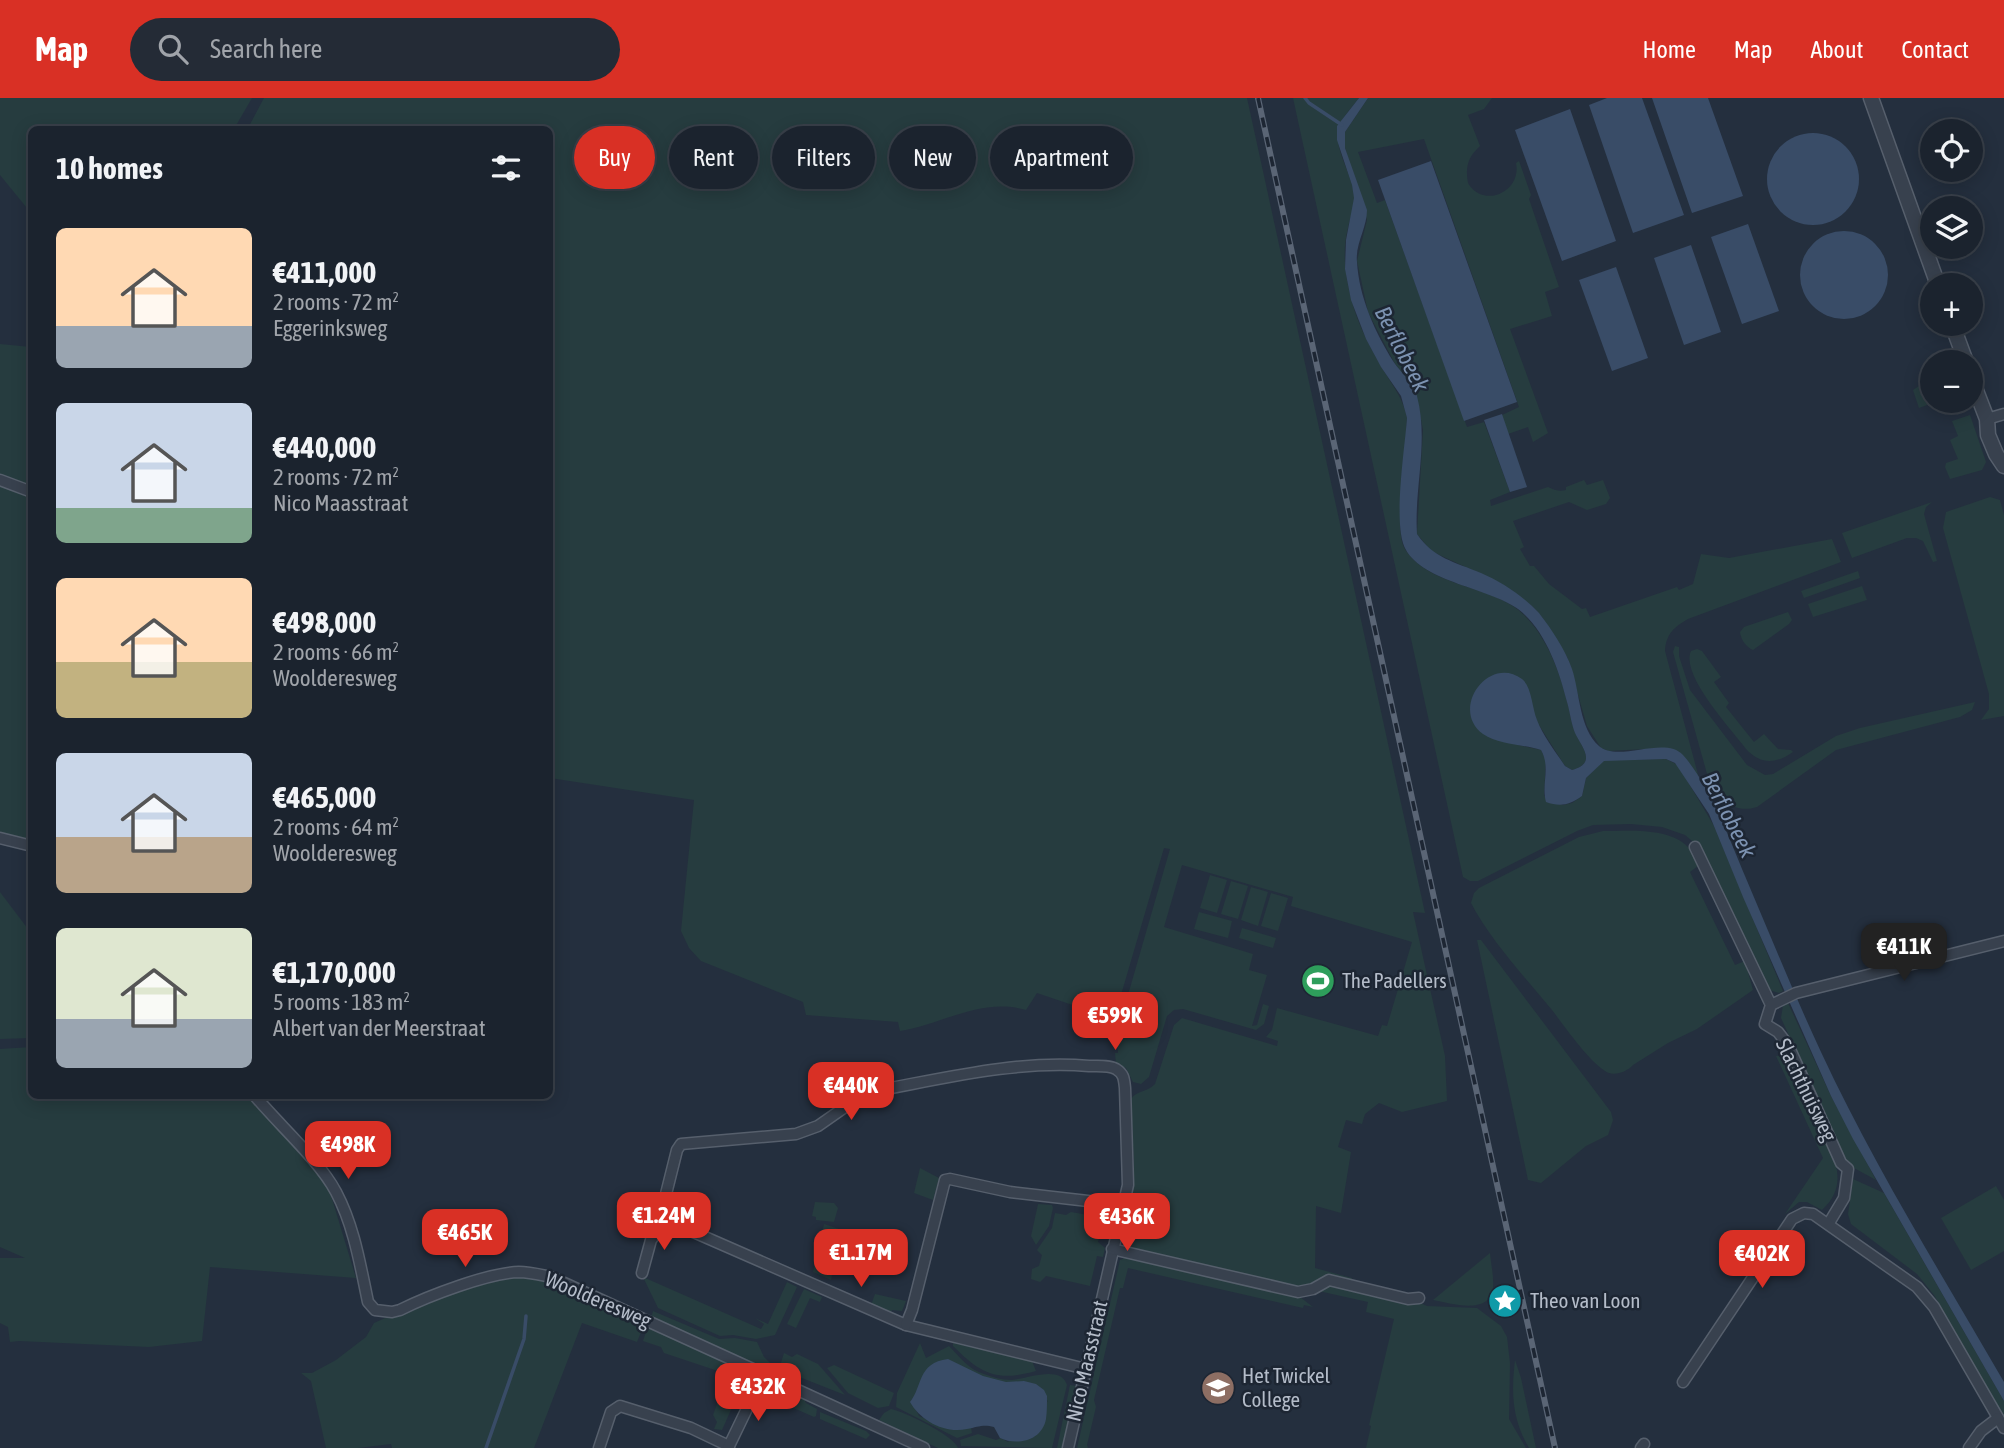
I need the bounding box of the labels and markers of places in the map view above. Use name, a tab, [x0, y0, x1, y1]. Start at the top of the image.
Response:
pin: €411K	[1855, 924, 1953, 983]
sports icon: The Padellers	[1299, 962, 1337, 1000]
place label: The Padellers	[1342, 968, 1447, 992]
pin: €599K	[1066, 992, 1164, 1052]
pin: €440K	[802, 1062, 900, 1122]
pin: €498K	[299, 1122, 397, 1181]
pin: €1.24M	[607, 1192, 721, 1252]
pin: €436K	[1078, 1194, 1176, 1253]
pin: €465K	[416, 1210, 514, 1269]
pin: €1.17M	[804, 1230, 918, 1289]
pin: €402K	[1713, 1230, 1811, 1290]
place icon: Theo van Loon	[1486, 1282, 1524, 1320]
place label: Theo van Loon	[1530, 1288, 1640, 1312]
place label: Het Twickel College	[1242, 1363, 1331, 1411]
pin: €432K	[709, 1364, 807, 1423]
school or university icon: Het Twickel College	[1199, 1369, 1237, 1407]

